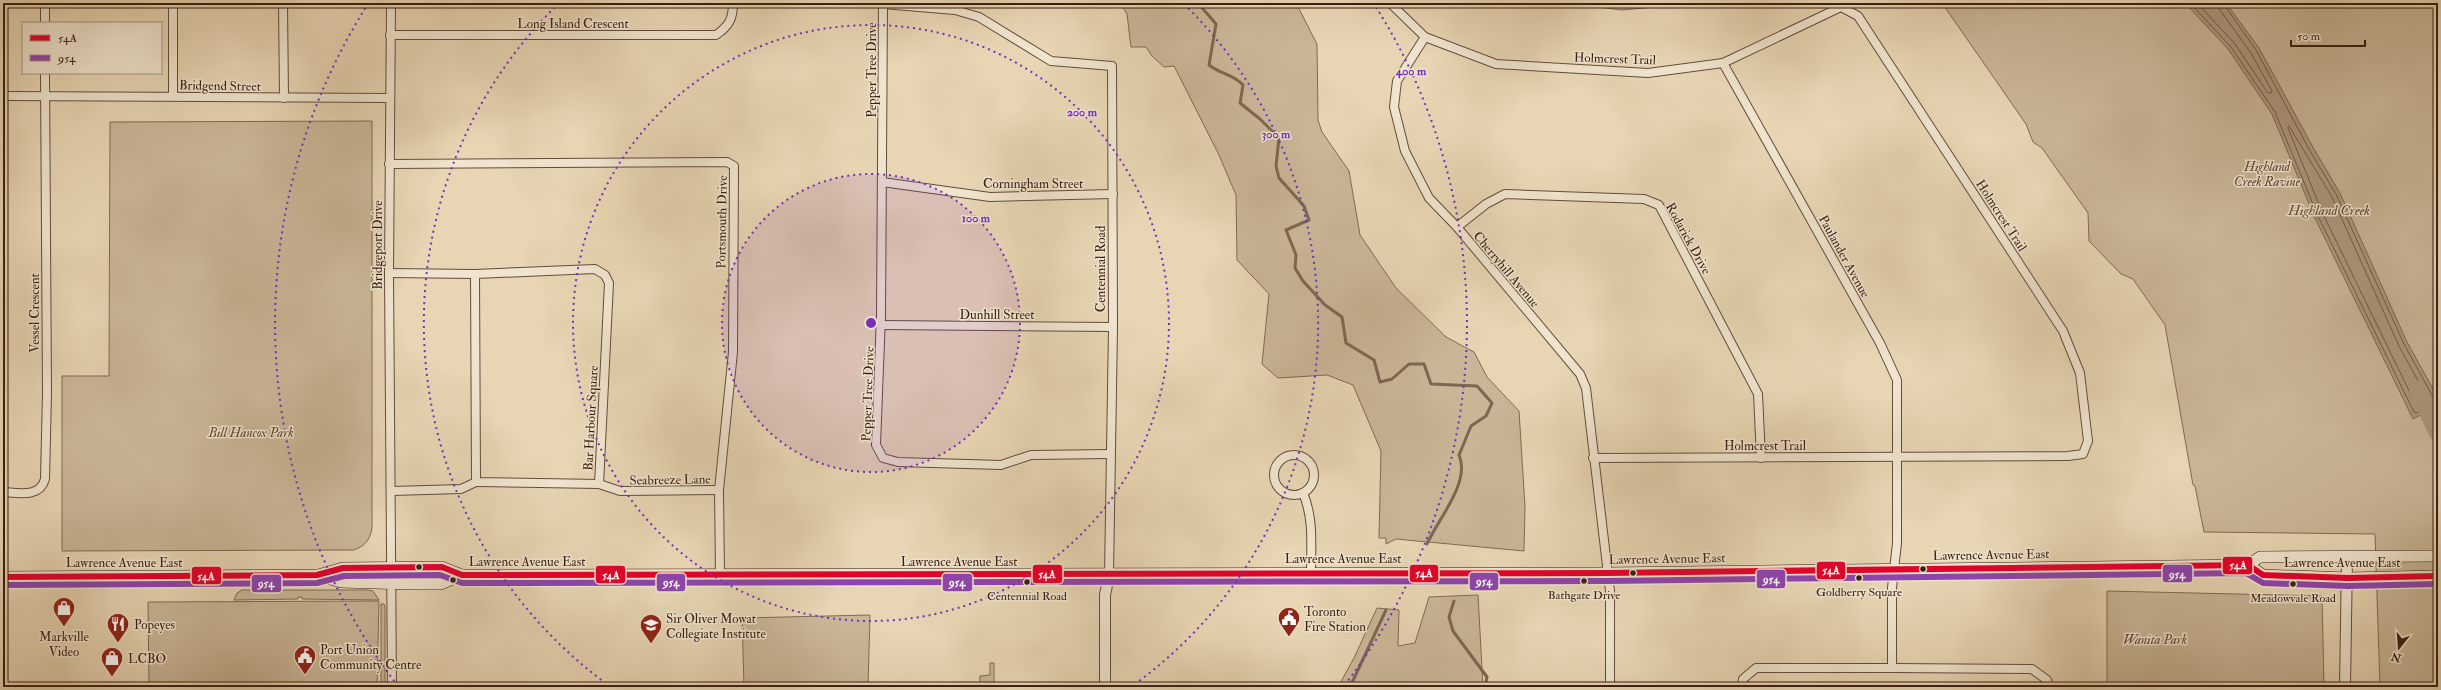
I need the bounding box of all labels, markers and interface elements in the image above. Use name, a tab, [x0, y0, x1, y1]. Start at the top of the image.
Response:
street label: Long Island Crescent	[517, 16, 629, 32]
legend	[22, 22, 162, 74]
street label: Pepper Tree Drive	[864, 22, 881, 118]
scale bar	[2291, 22, 2365, 48]
text: 50 m	[2297, 29, 2321, 44]
text: 54A	[58, 31, 77, 46]
street label: Holmcrest Trail	[1574, 50, 1657, 68]
text: 954	[57, 51, 76, 66]
text: 400 m	[1395, 64, 1427, 79]
street label: Bridgend Street	[179, 77, 261, 95]
text: 200 m	[1067, 105, 1098, 120]
text: 300 m	[1262, 127, 1291, 142]
park label: Highland Creek Ravine	[2234, 159, 2301, 190]
street label: Portsmouth Drive	[713, 175, 731, 269]
street label: Corningham Street	[983, 176, 1083, 192]
street label: Holmcrest Trail	[1972, 177, 2031, 255]
street label: Bridgeport Drive	[370, 200, 387, 290]
street label: Rodarick Drive	[1662, 200, 1715, 278]
water label: Highland Creek	[2287, 202, 2370, 219]
text: 100 m	[962, 211, 991, 226]
street label: Paulander Avenue	[1815, 212, 1874, 301]
street label: Centennial Road	[1093, 225, 1109, 312]
street label: Cherryhill Avenue	[1469, 228, 1543, 312]
street label: Vessel Crescent	[27, 273, 43, 353]
street label: Dunhill Street	[959, 307, 1035, 323]
centre of rings	[864, 316, 878, 330]
street label: Pepper Tree Drive	[858, 346, 879, 442]
street label: Bar Harbour Square	[580, 364, 602, 471]
park label: Bill Hancox Park	[207, 425, 294, 441]
street label: Holmcrest Trail	[1724, 438, 1807, 454]
street label: Seabreeze Lane	[629, 471, 711, 489]
street label: Lawrence Avenue East	[1933, 546, 2050, 564]
street label: Lawrence Avenue East	[1609, 550, 1726, 568]
street label: Lawrence Avenue East	[1285, 551, 1401, 567]
street label: Lawrence Avenue East	[469, 554, 585, 570]
street label: Lawrence Avenue East	[901, 554, 1017, 570]
street label: Lawrence Avenue East	[66, 555, 182, 571]
street label: Lawrence Avenue East	[2284, 555, 2400, 571]
line badge: 54A	[2222, 556, 2253, 575]
text: 54A	[2229, 559, 2248, 573]
line badge: 54A	[1816, 561, 1846, 580]
unlabelled marker	[414, 562, 424, 572]
line badge: 54A	[1032, 564, 1063, 584]
line badge: 54A	[1409, 564, 1439, 583]
text: 54A	[1822, 564, 1841, 578]
unlabelled marker	[1918, 564, 1928, 574]
line badge: 954	[2162, 564, 2193, 583]
line badge: 54A	[595, 565, 626, 584]
line badge: 54A	[191, 566, 222, 585]
text: 54A	[1415, 567, 1434, 581]
text: 54A	[1038, 568, 1057, 582]
unlabelled marker	[1628, 568, 1638, 578]
text: 954	[2168, 568, 2186, 582]
text: 54A	[602, 569, 621, 583]
line badge: 954	[1756, 569, 1786, 589]
text: 54A	[197, 570, 216, 584]
line badge: 954	[1469, 572, 1499, 591]
line badge: 954	[656, 573, 686, 592]
line badge: 954	[942, 573, 973, 592]
text: 954	[1762, 573, 1780, 587]
marker: Goldberry Square	[1854, 573, 1864, 583]
line badge: 954	[251, 574, 282, 593]
unlabelled marker	[448, 575, 458, 585]
text: 954	[1475, 575, 1493, 589]
text: 954	[662, 576, 680, 590]
text: 954	[948, 576, 966, 590]
marker: Bathgate Drive	[1579, 576, 1589, 586]
text: 954	[257, 577, 275, 591]
marker: Centennial Road	[1022, 577, 1032, 587]
marker: Meadowvale Road	[2288, 579, 2298, 589]
place label: Goldberry Square	[1816, 585, 1902, 600]
place label: Bathgate Drive	[1548, 588, 1620, 603]
place label: Centennial Road	[987, 589, 1067, 604]
place label: Meadowvale Road	[2250, 591, 2336, 606]
shop icon: Markville Video	[51, 595, 77, 628]
place label: Toronto Fire Station	[1304, 604, 1366, 635]
public building icon: Toronto Fire Station	[1276, 605, 1302, 638]
restaurant icon: Popeyes	[105, 611, 131, 644]
place label: Sir Oliver Mowat Collegiate Institute	[666, 611, 766, 642]
school or university icon: Sir Oliver Mowat Collegiate Institute	[638, 612, 664, 645]
place label: Popeyes	[134, 617, 176, 634]
north arrow	[2379, 628, 2419, 668]
place label: Markville Video	[39, 629, 90, 660]
park label: Wanita Park	[2123, 632, 2187, 648]
place label: Port Union Community Centre	[320, 642, 422, 674]
public building icon: Port Union Community Centre	[292, 643, 318, 676]
shop icon: LCBO	[99, 645, 125, 678]
text: N	[2389, 649, 2404, 665]
place label: LCBO	[128, 651, 166, 667]

